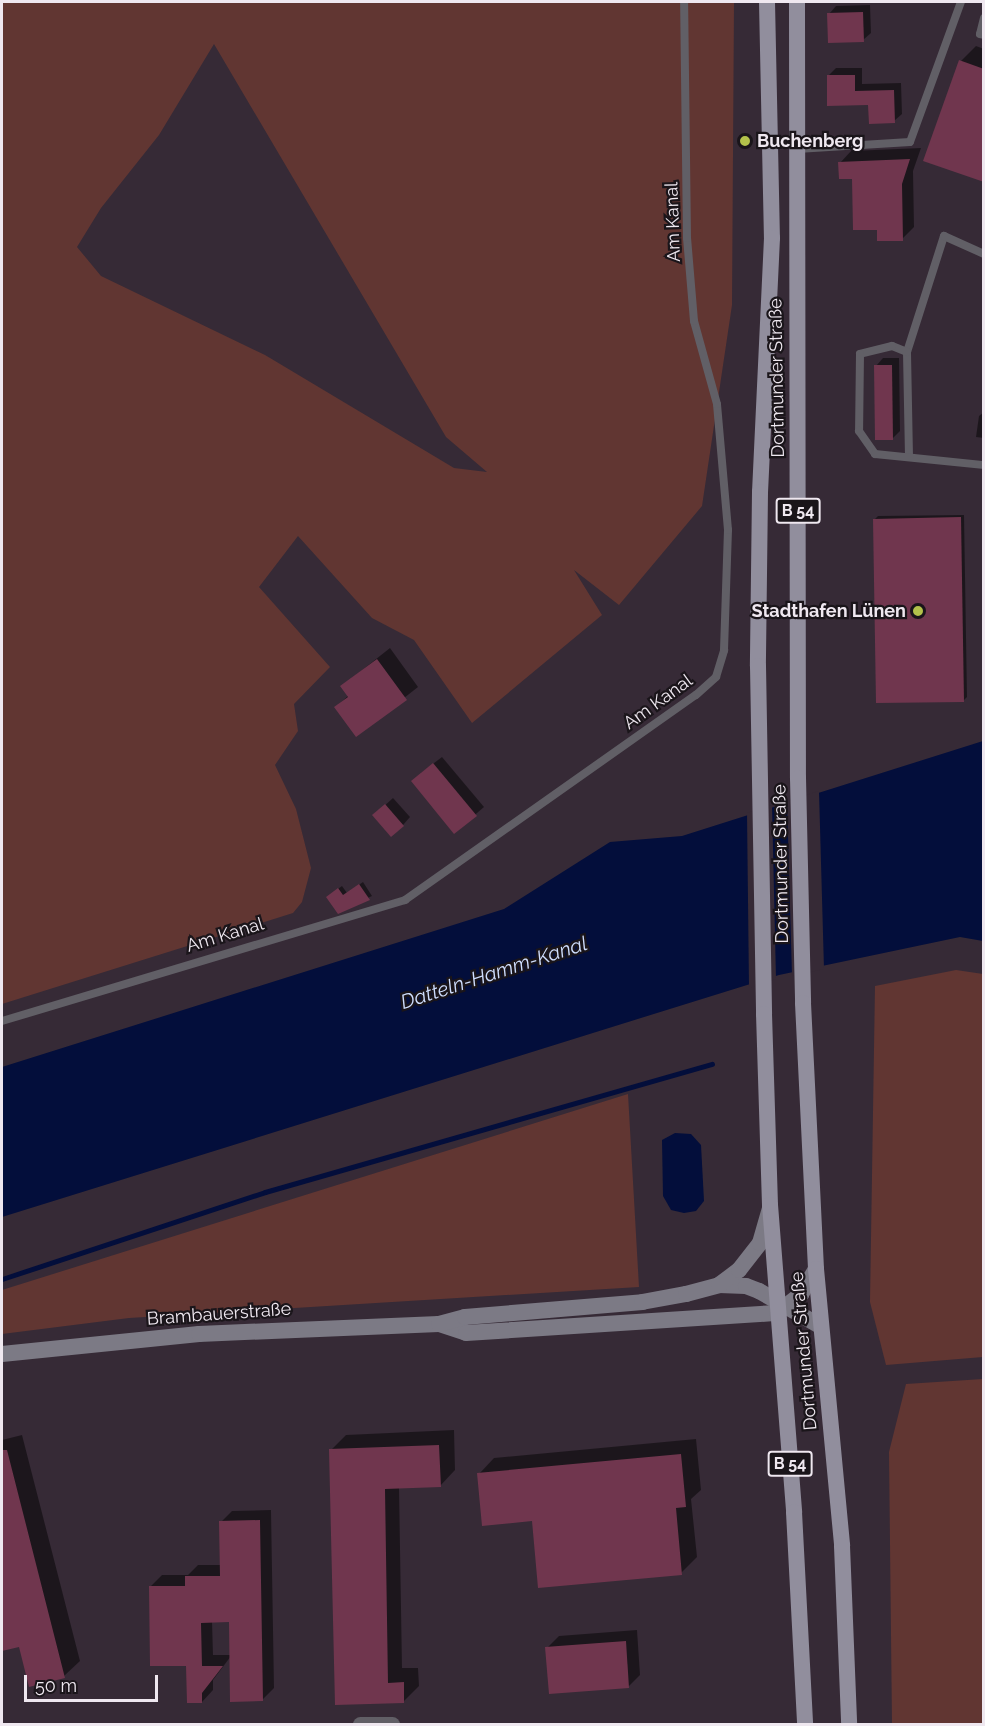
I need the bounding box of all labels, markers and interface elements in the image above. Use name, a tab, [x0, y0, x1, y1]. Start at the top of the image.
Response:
place label: Buchenberg	[757, 130, 863, 152]
marker: Buchenberg	[738, 134, 752, 148]
street label: Am Kanal	[661, 182, 685, 262]
street label: Dortmunder Straße	[765, 298, 789, 458]
road number: B 54	[776, 498, 820, 524]
place label: Stadthafen Lünen	[752, 600, 906, 622]
marker: Stadthafen Lünen	[911, 604, 925, 618]
street label: Am Kanal	[619, 670, 697, 734]
street label: Dortmunder Straße	[769, 784, 793, 944]
street label: Am Kanal	[184, 913, 266, 957]
water label: Datteln-Hamm-Kanal	[398, 931, 590, 1015]
street label: Dortmunder Straße	[786, 1271, 822, 1431]
street label: Brambauerstraße	[146, 1298, 292, 1330]
road number: B 54	[768, 1451, 812, 1477]
scale bar	[27, 1663, 160, 1701]
text: 50 m	[35, 1675, 77, 1696]

